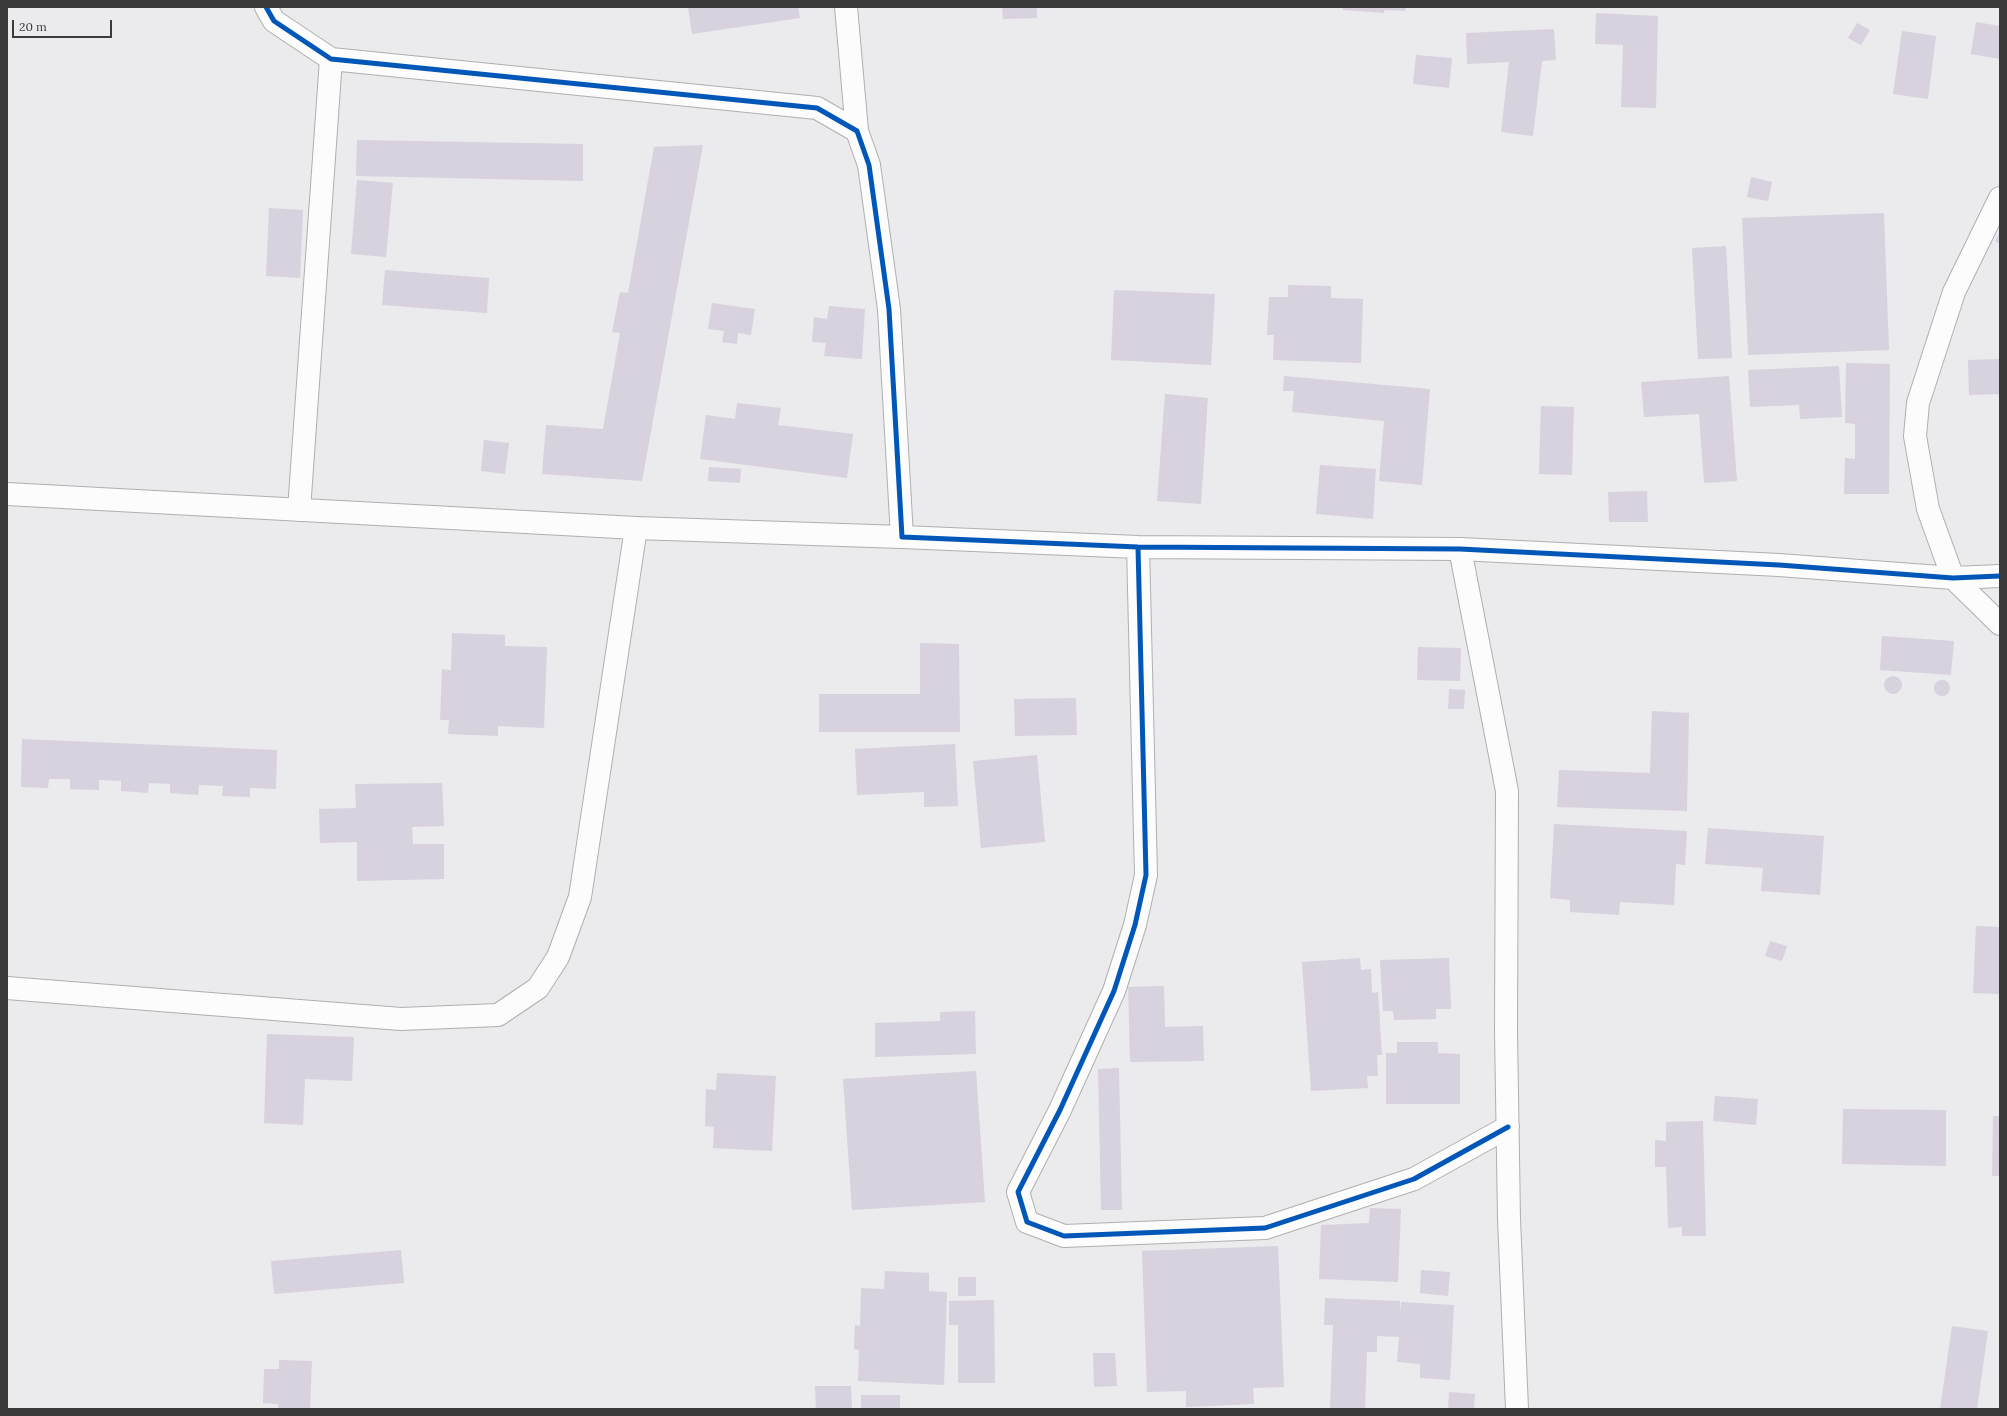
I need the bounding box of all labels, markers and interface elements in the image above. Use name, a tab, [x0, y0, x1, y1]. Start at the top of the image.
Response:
scale bar	[14, 12, 114, 38]
text: 20 m	[19, 19, 47, 34]

